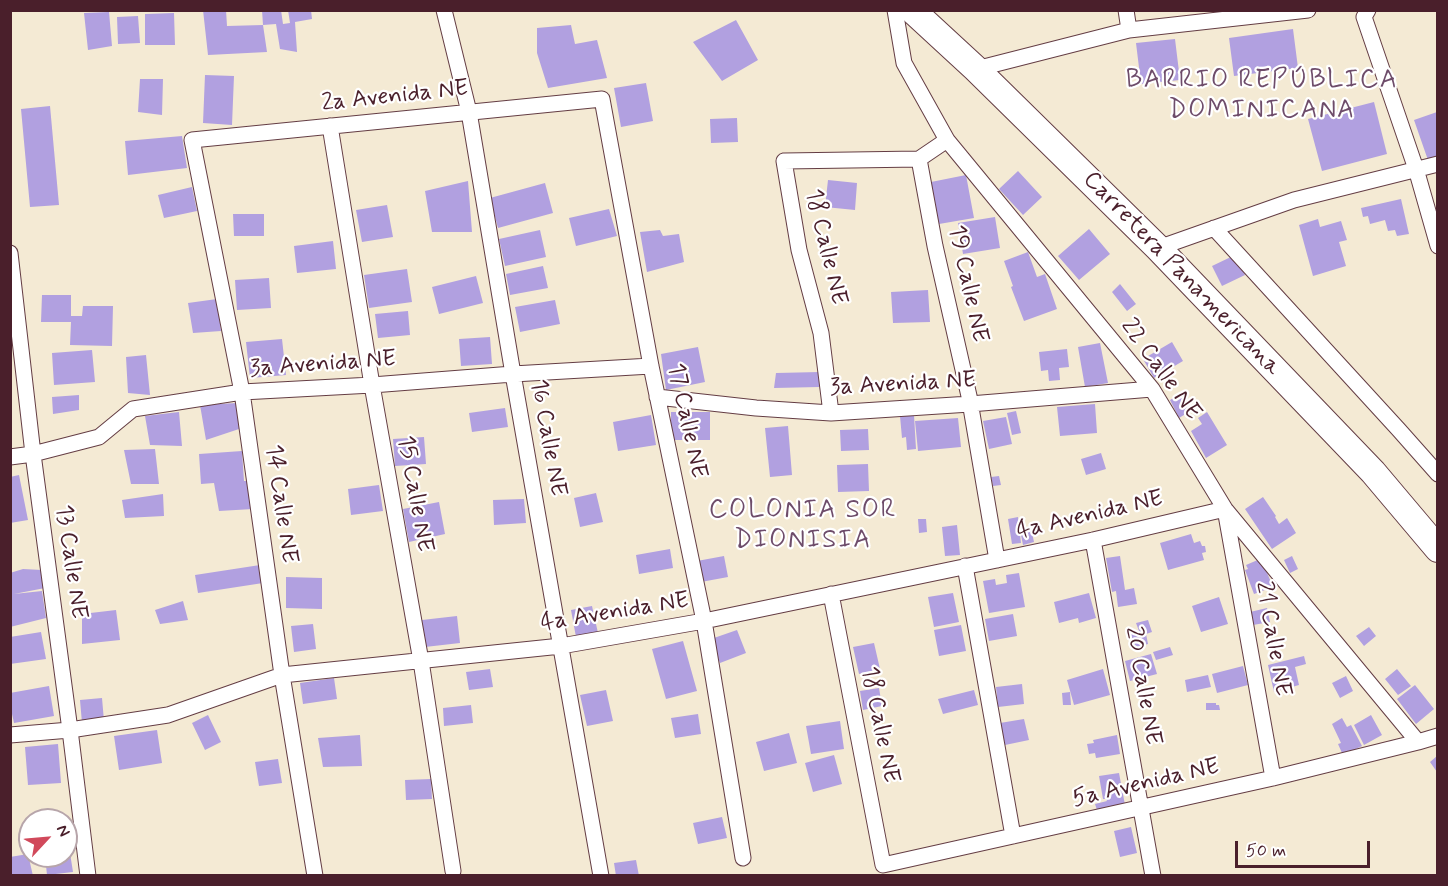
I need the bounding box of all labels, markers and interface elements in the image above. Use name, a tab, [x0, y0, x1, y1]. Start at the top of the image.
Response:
district label: BARRIO REPÚBLICA DOMINICANA	[1128, 66, 1396, 128]
street label: 2a Avenida NE	[320, 75, 470, 119]
street label: Carretera Panamericana	[1076, 166, 1286, 382]
street label: 18 Calle NE	[798, 186, 852, 308]
street label: 19 Calle NE	[940, 223, 994, 345]
street label: 22 Calle NE	[1113, 313, 1207, 427]
street label: 3a Avenida NE	[249, 346, 397, 384]
street label: 17 Calle NE	[660, 361, 712, 481]
street label: 3a Avenida NE	[829, 367, 977, 403]
street label: 16 Calle NE	[523, 377, 571, 499]
street label: 15 Calle NE	[390, 433, 438, 555]
street label: 14 Calle NE	[257, 443, 303, 565]
street label: 4a Avenida NE	[1014, 485, 1166, 547]
district label: COLONIA SOR DIONISIA	[714, 496, 892, 558]
street label: 13 Calle NE	[48, 503, 92, 621]
street label: 21 Calle NE	[1248, 579, 1296, 699]
street label: 4a Avenida NE	[539, 587, 691, 639]
street label: 20 Calle NE	[1117, 624, 1167, 748]
street label: 18 Calle NE	[854, 664, 904, 786]
street label: 5a Avenida NE	[1070, 753, 1222, 815]
north arrow	[18, 808, 78, 868]
text: N	[51, 821, 75, 840]
scale bar	[1238, 829, 1373, 867]
text: 50 m	[1246, 839, 1286, 863]

